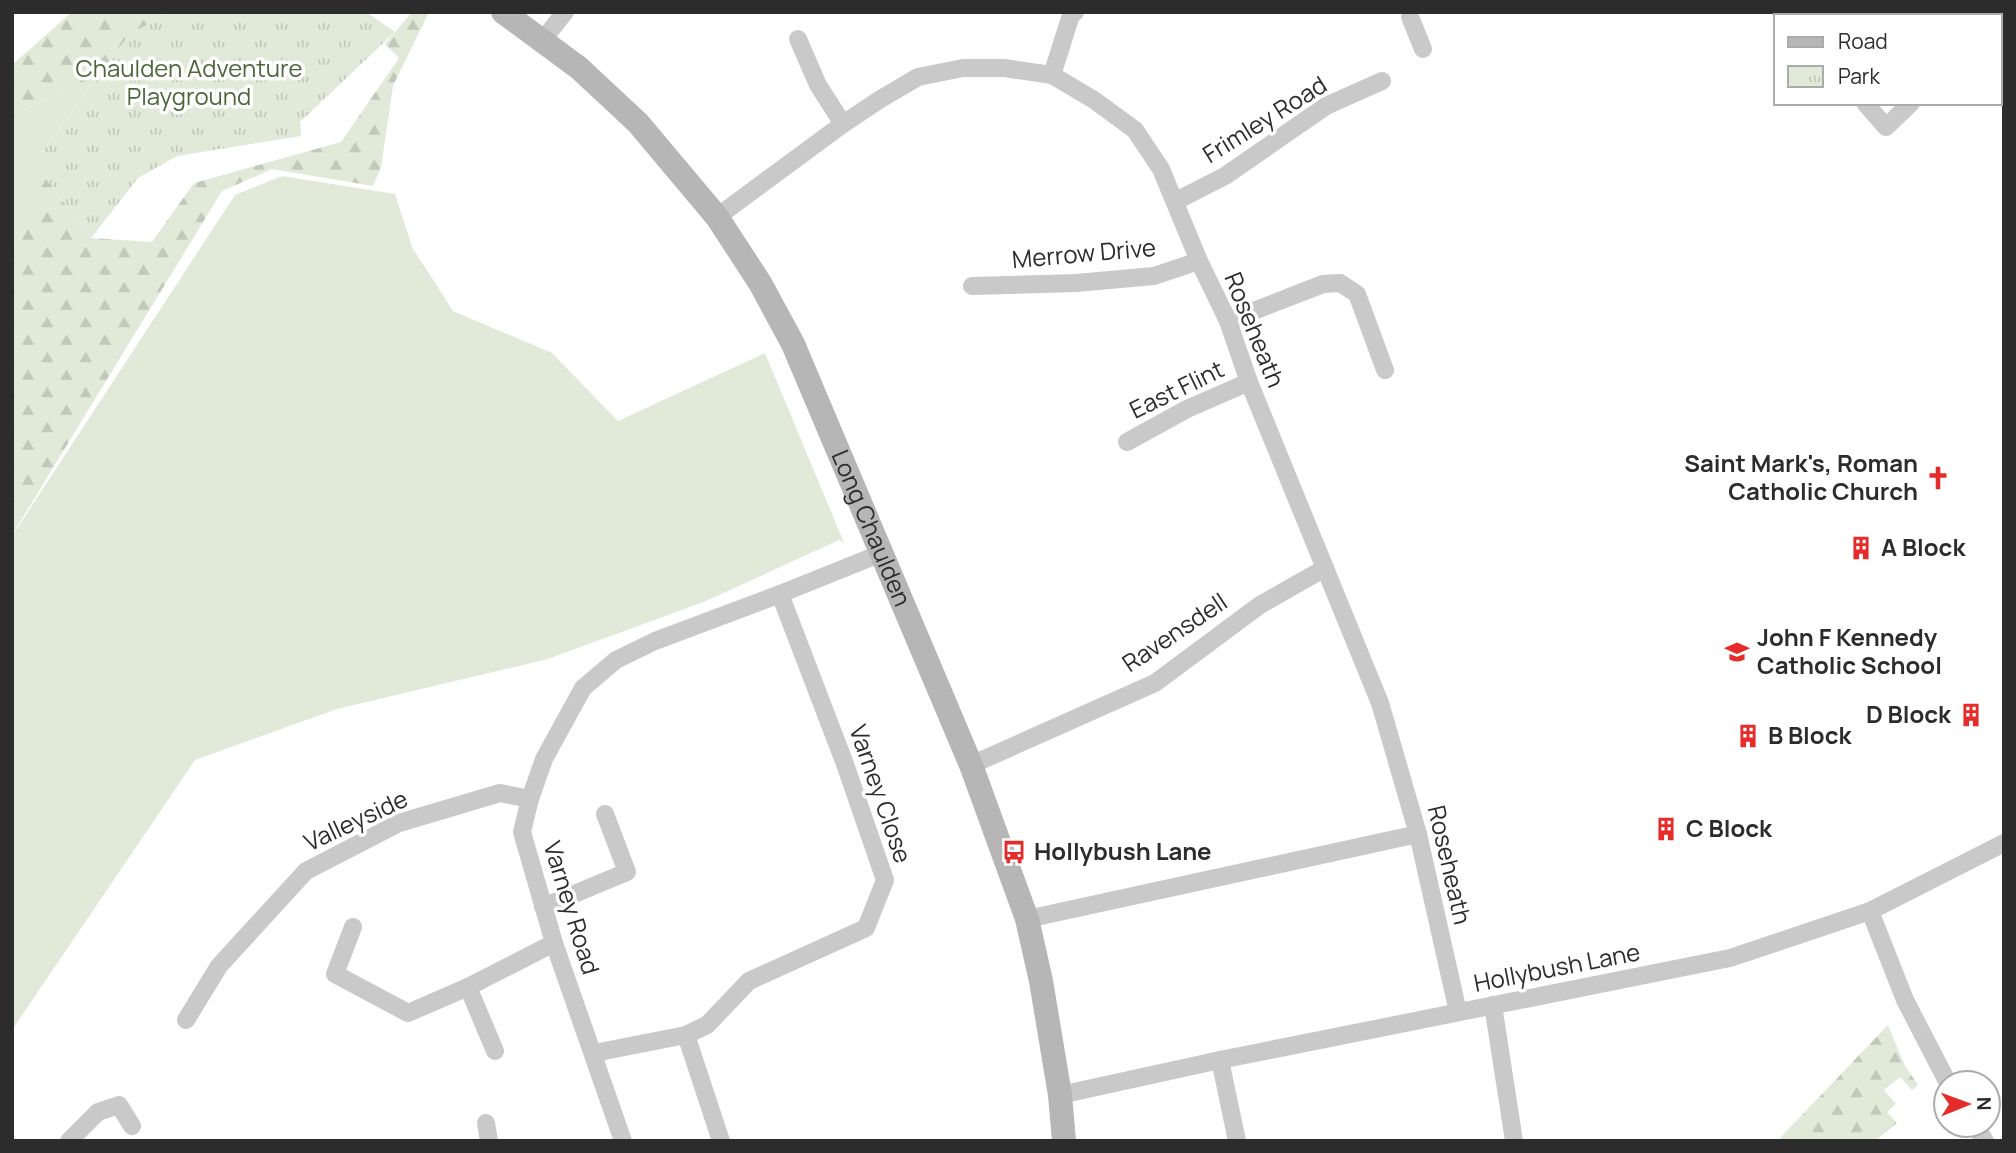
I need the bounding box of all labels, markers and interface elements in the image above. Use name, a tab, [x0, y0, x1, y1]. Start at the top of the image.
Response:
legend	[1774, 14, 2002, 105]
text: Road	[1838, 27, 1888, 55]
park label: Chaulden Adventure Playground	[76, 51, 302, 112]
text: Park	[1838, 62, 1880, 90]
street label: Frimley Road	[1196, 68, 1332, 170]
street label: Merrow Drive	[1011, 230, 1157, 275]
street label: Roseheath	[1217, 267, 1293, 392]
street label: East Flint	[1124, 352, 1229, 426]
street label: Long Chaulden	[825, 444, 920, 611]
place label: Saint Mark's, Roman Catholic Church	[1684, 446, 1918, 507]
church icon: Saint Mark's, Roman Catholic Church	[1924, 464, 1952, 492]
place label: A Block	[1881, 530, 1966, 563]
building icon: A Block	[1847, 534, 1875, 562]
street label: Ravensdell	[1115, 585, 1233, 679]
place label: John F Kennedy Catholic School	[1757, 620, 1942, 681]
school or university icon: John F Kennedy Catholic School	[1723, 638, 1751, 666]
place label: D Block	[1866, 697, 1952, 730]
building icon: D Block	[1957, 701, 1985, 729]
place label: B Block	[1768, 718, 1852, 751]
street label: Varney Close	[842, 720, 921, 867]
building icon: B Block	[1734, 722, 1762, 750]
street label: Valleyside	[298, 781, 413, 858]
street label: Roseheath	[1421, 802, 1480, 927]
place label: C Block	[1686, 811, 1773, 844]
building icon: C Block	[1652, 815, 1680, 843]
place label: Hollybush Lane	[1034, 834, 1212, 867]
street label: Varney Road	[537, 837, 608, 978]
bus stop icon: Hollybush Lane	[1000, 838, 1028, 866]
street label: Hollybush Lane	[1471, 934, 1643, 999]
north arrow	[1932, 1069, 2002, 1139]
text: N	[1971, 1097, 1997, 1111]

